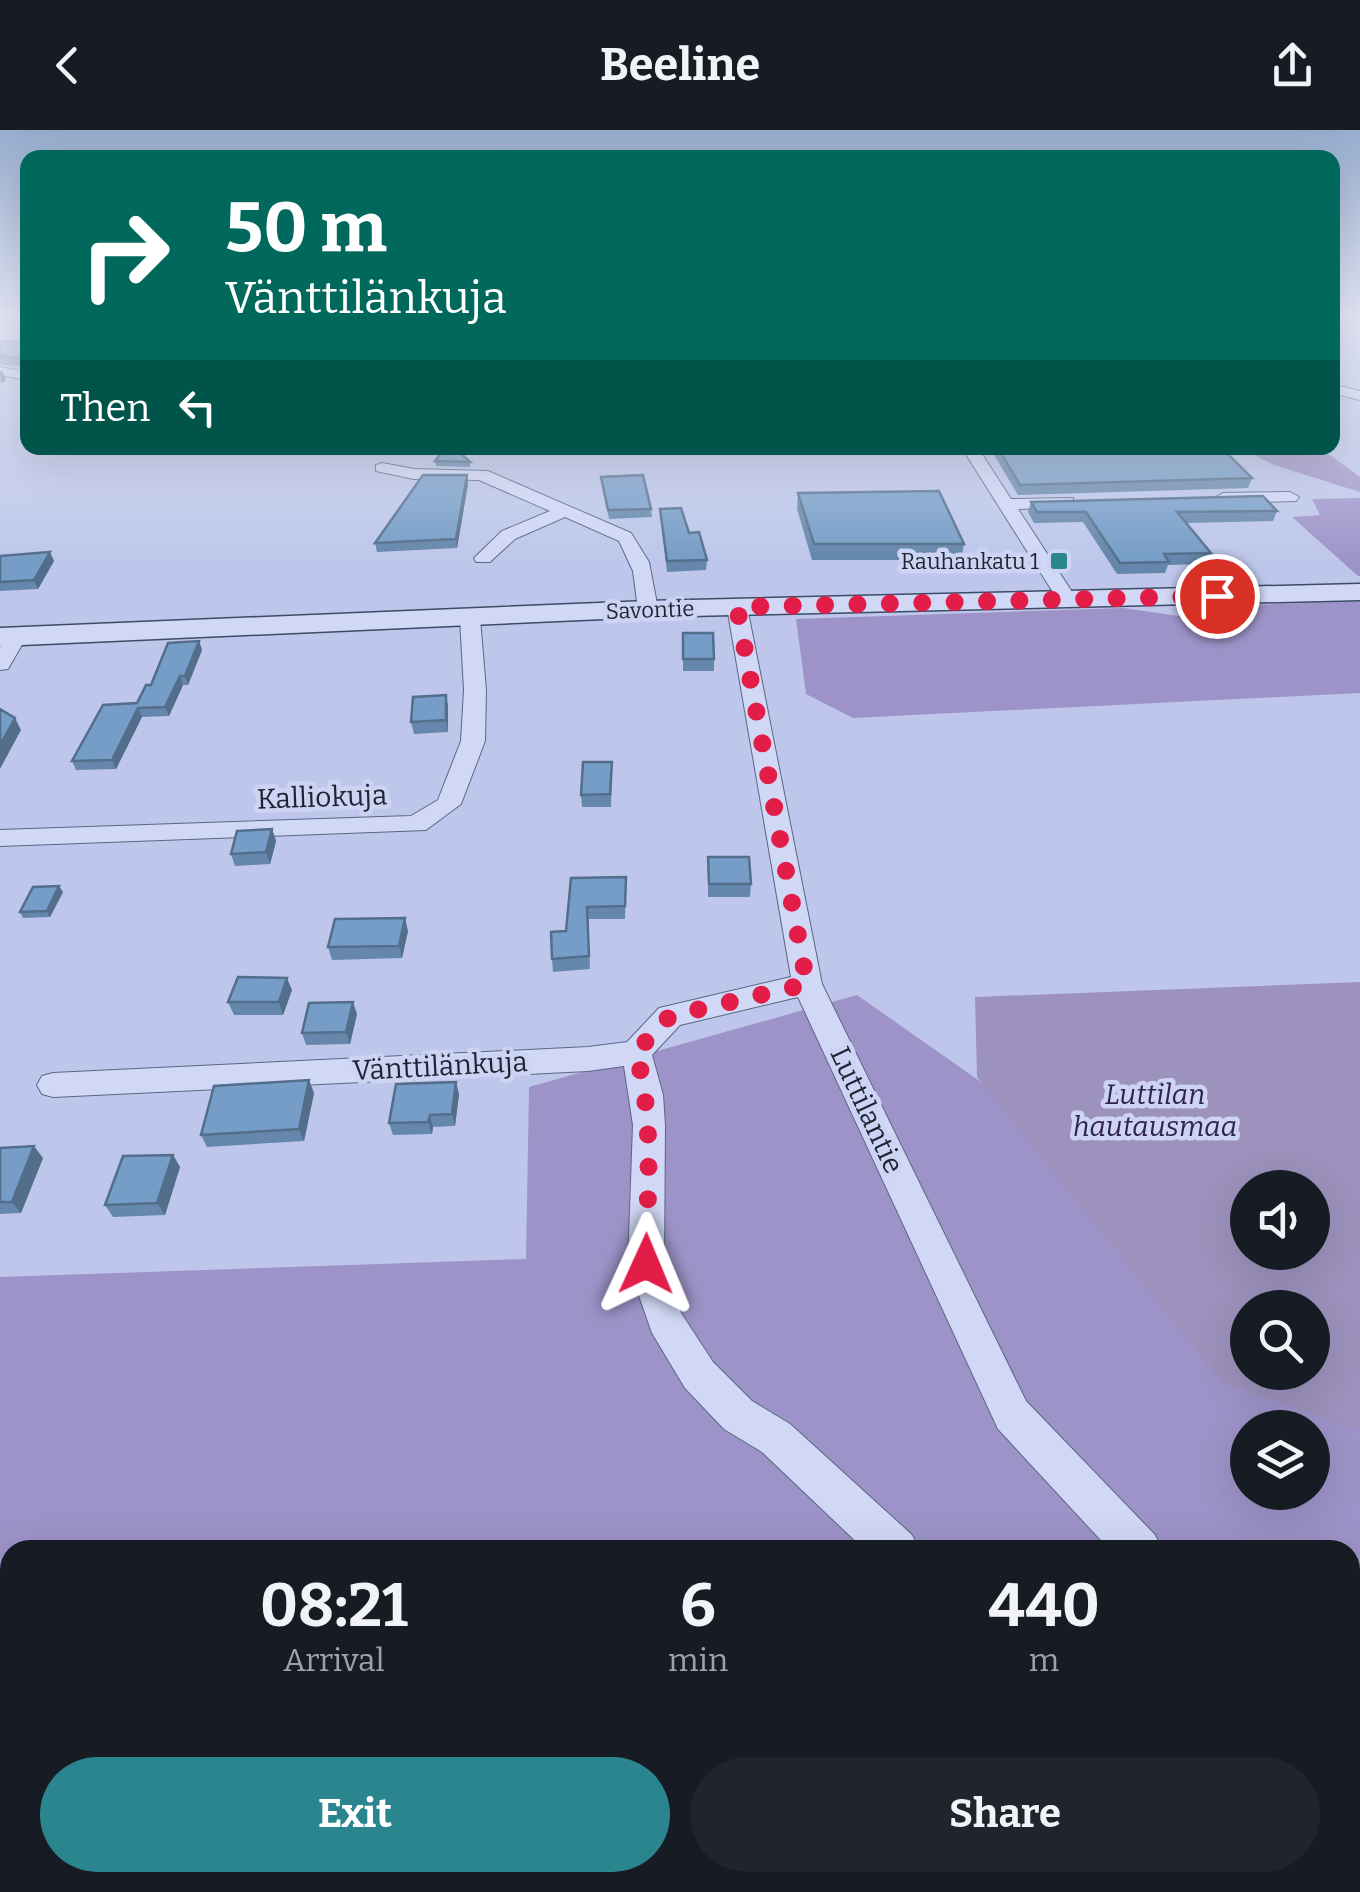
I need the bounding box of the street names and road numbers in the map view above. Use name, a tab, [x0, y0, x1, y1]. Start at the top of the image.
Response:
street label: Savontie	[605, 595, 695, 625]
street label: Kalliokuja	[256, 778, 388, 816]
street label: Luttilantie	[823, 1042, 911, 1178]
street label: Vänttilänkuja	[352, 1045, 528, 1087]

